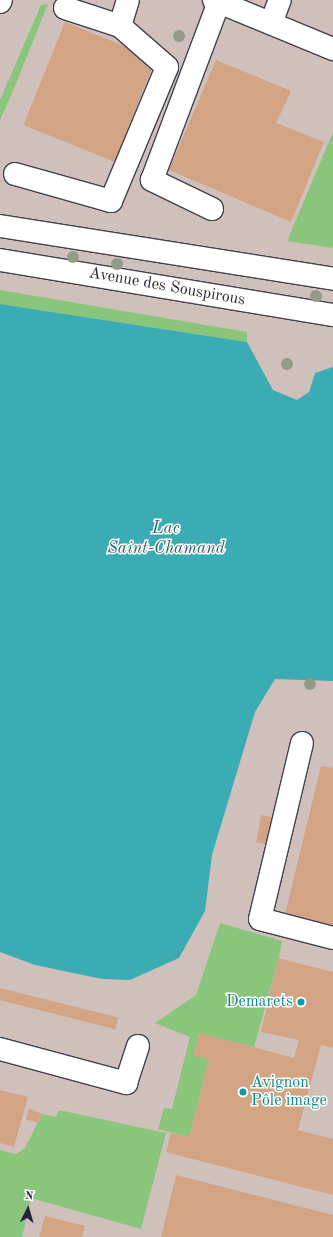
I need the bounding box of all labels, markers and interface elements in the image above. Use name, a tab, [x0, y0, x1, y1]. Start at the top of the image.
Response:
street label: Avenue des Souspirous	[87, 264, 247, 310]
water label: Lac Saint-Chamand	[107, 519, 225, 559]
place label: Demarets	[226, 992, 293, 1012]
marker: Demarets	[296, 997, 306, 1007]
place label: Avignon Pôle image	[251, 1073, 327, 1111]
marker: Avignon Pôle image	[238, 1087, 248, 1097]
north arrow	[8, 1189, 48, 1229]
text: N	[24, 1191, 34, 1202]

